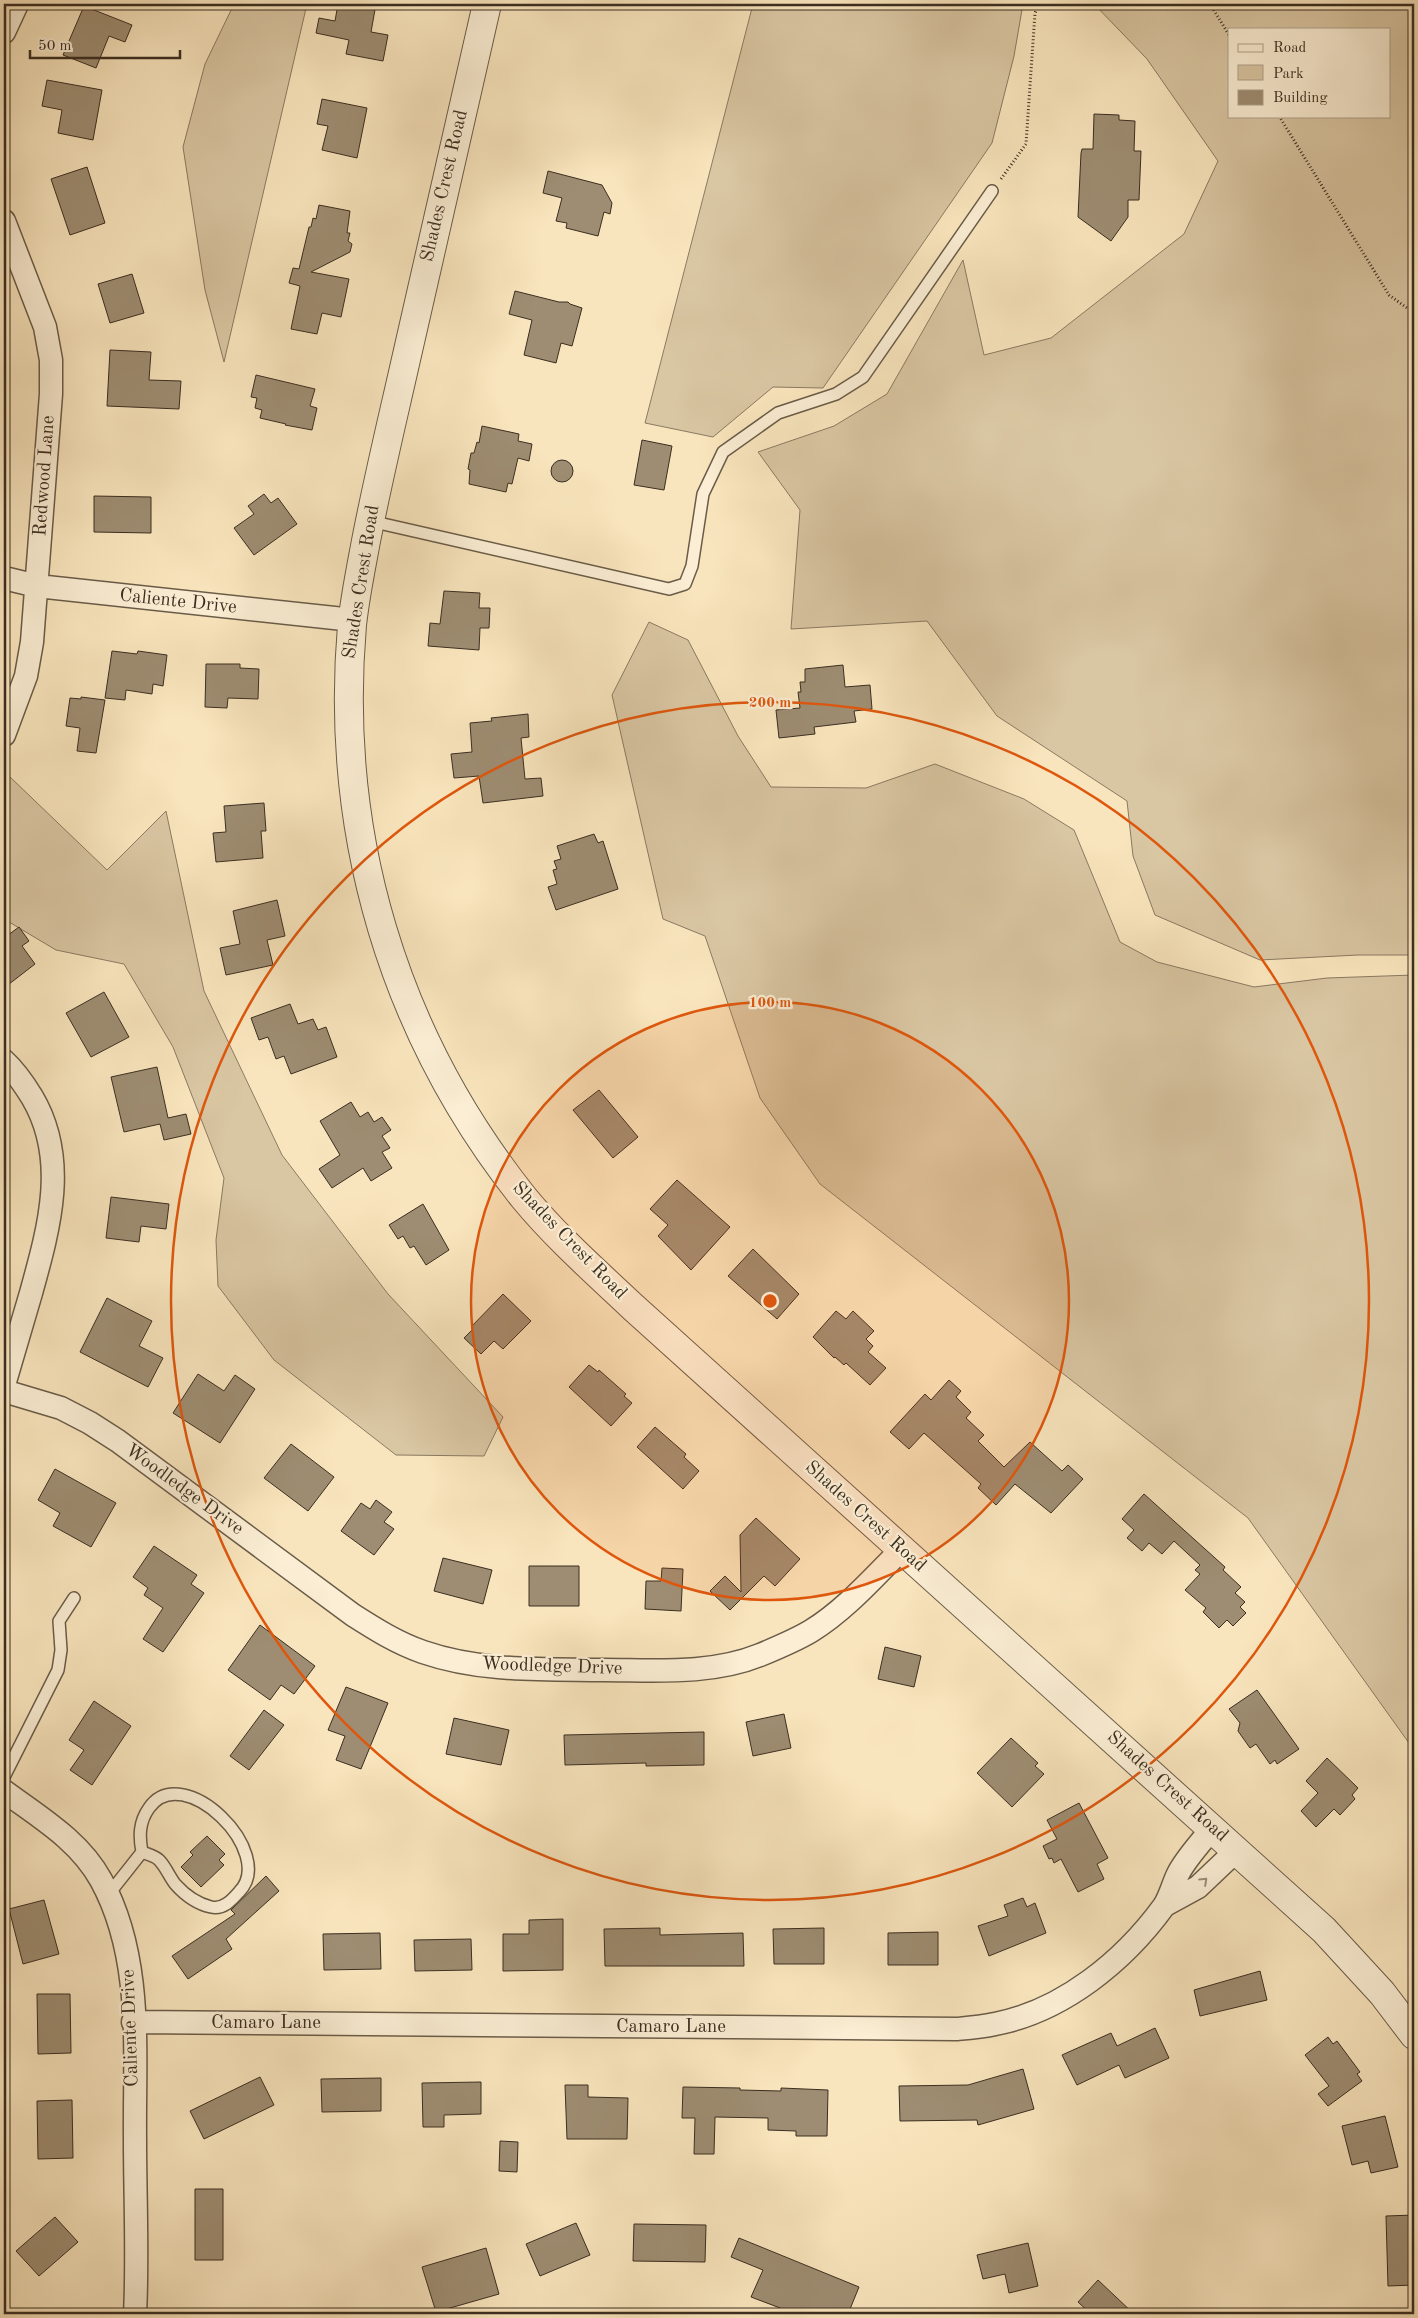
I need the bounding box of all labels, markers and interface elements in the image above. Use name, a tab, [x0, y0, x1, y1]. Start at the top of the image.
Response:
scale bar	[30, 28, 180, 60]
legend	[1228, 28, 1390, 118]
text: 50 m	[38, 39, 72, 54]
text: Road	[1273, 41, 1307, 56]
text: Park	[1273, 67, 1304, 82]
text: Building	[1273, 91, 1328, 106]
street label: Shades Crest Road	[418, 108, 472, 264]
street label: Redwood Lane	[31, 415, 59, 537]
street label: Shades Crest Road	[340, 504, 384, 660]
street label: Caliente Drive	[118, 586, 238, 618]
text: 200 m	[749, 696, 791, 711]
text: 100 m	[749, 996, 791, 1011]
street label: Shades Crest Road	[508, 1178, 630, 1304]
centre of rings	[761, 1292, 779, 1310]
street label: Woodledge Drive	[121, 1441, 247, 1539]
street label: Shades Crest Road	[801, 1458, 929, 1576]
street label: Woodledge Drive	[481, 1655, 623, 1679]
street label: Shades Crest Road	[1103, 1728, 1231, 1846]
one-way arrow	[1198, 1878, 1207, 1887]
street label: Caliente Drive	[119, 1969, 143, 2087]
street label: Camaro Lane	[211, 2014, 321, 2033]
street label: Camaro Lane	[616, 2018, 726, 2037]

